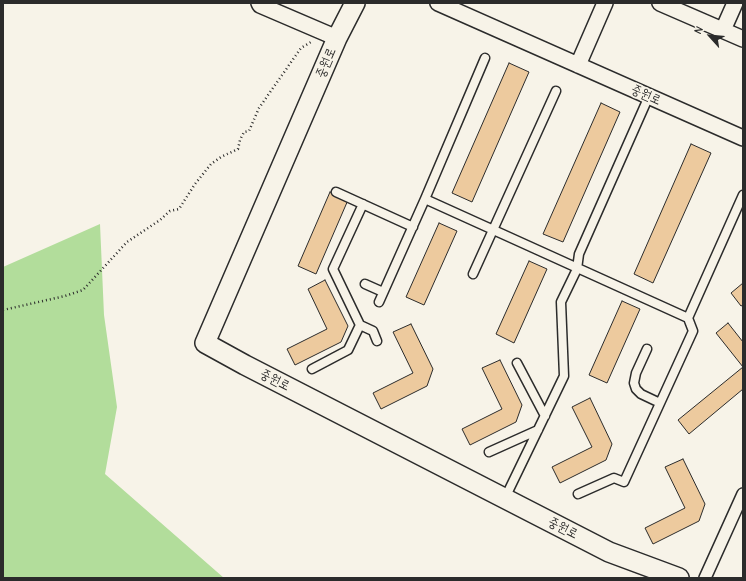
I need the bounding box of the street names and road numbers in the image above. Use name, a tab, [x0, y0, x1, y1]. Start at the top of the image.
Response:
street label: 중원로	[313, 46, 339, 80]
street label: 중원로	[628, 81, 664, 109]
street label: 중원로	[257, 366, 293, 394]
street label: 중원로	[545, 514, 581, 542]

